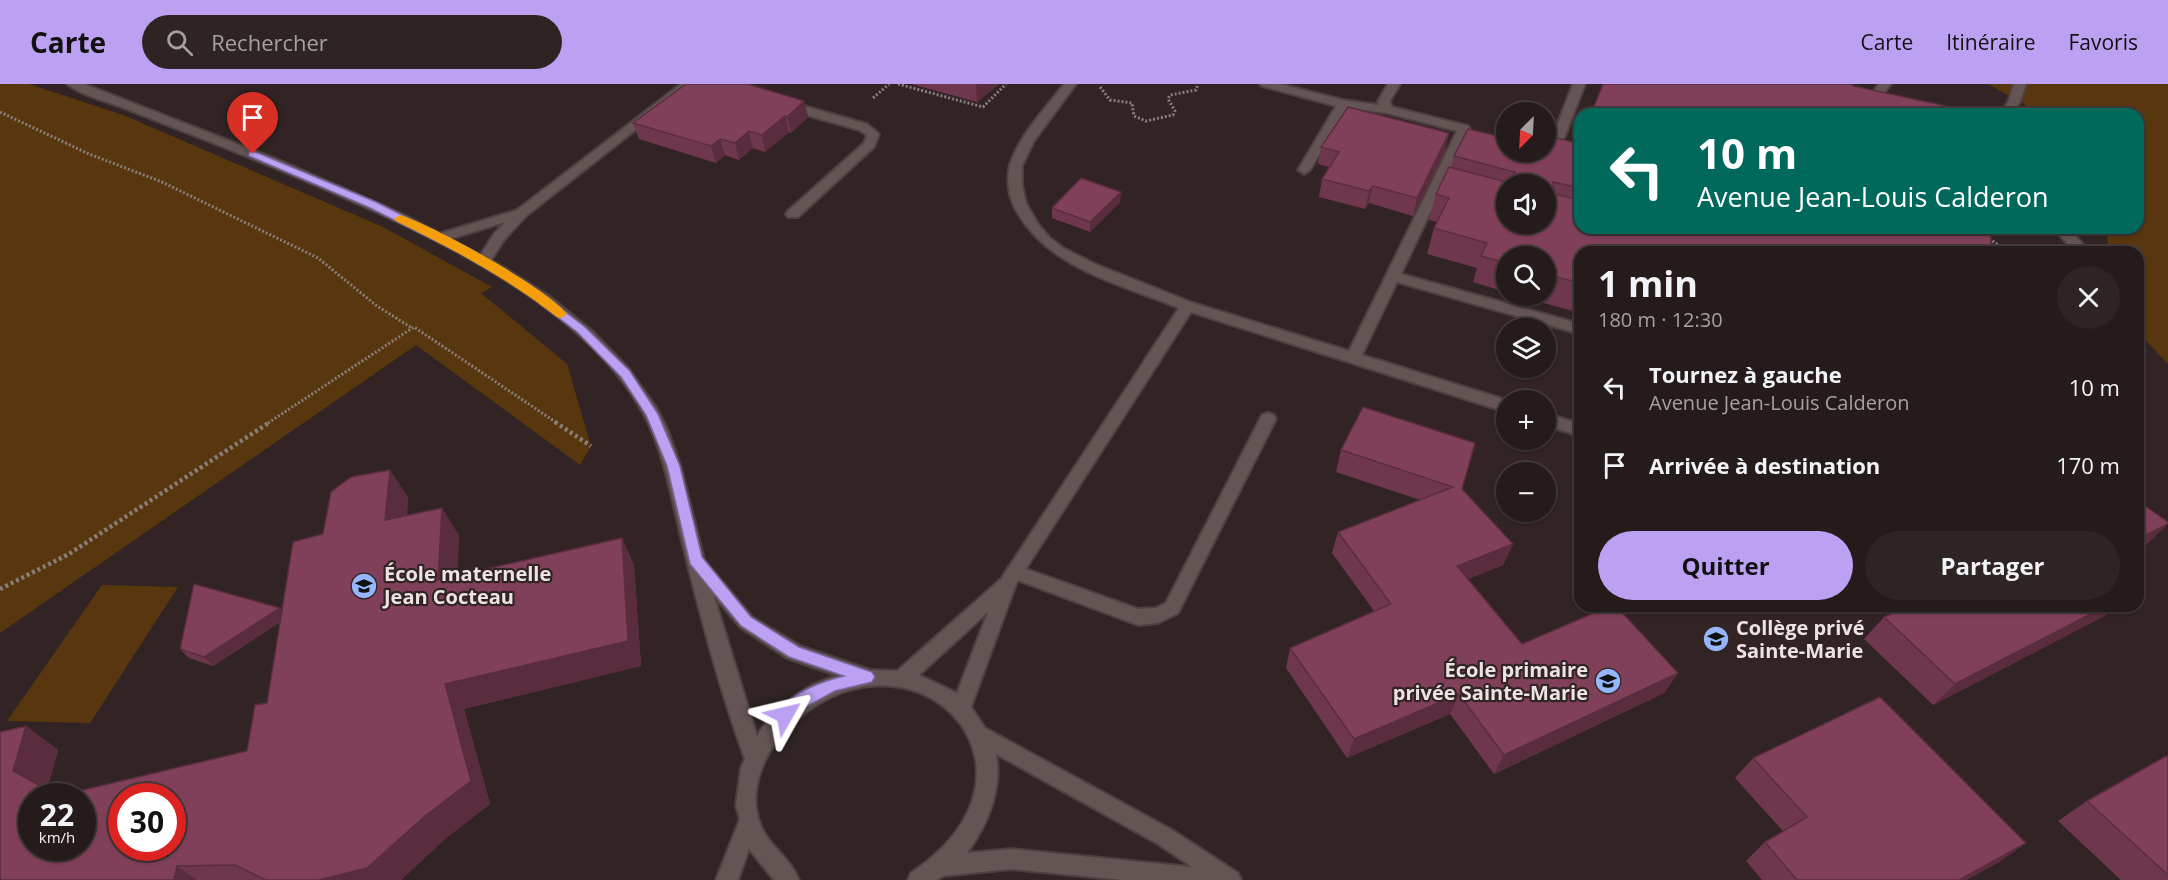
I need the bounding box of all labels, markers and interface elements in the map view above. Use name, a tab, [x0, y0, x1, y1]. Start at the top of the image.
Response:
search box	[142, 15, 562, 69]
text: Carte	[30, 23, 106, 61]
icon: search	[163, 26, 196, 59]
text: Rechercher	[211, 27, 328, 57]
text: Carte	[1860, 28, 1913, 56]
text: Itinéraire	[1946, 28, 2035, 56]
text: Favoris	[2068, 28, 2138, 56]
pin	[227, 92, 278, 154]
icon: arrive	[236, 101, 269, 134]
north arrow	[1496, 102, 1556, 162]
map controls	[1496, 102, 1556, 522]
text: 10 m	[1697, 124, 1797, 181]
icon: left	[1598, 132, 1676, 210]
button: sound	[1496, 174, 1556, 234]
text: Avenue Jean-Louis Calderon	[1697, 178, 2049, 215]
button: search	[1496, 246, 1556, 306]
text: 1 min	[1598, 259, 1698, 308]
button: close	[2057, 266, 2120, 329]
text: 180 m · 12:30	[1598, 306, 1723, 333]
button: layers	[1496, 318, 1556, 378]
text: Tournez à gauche	[1649, 359, 1842, 389]
icon: left	[1598, 371, 1631, 404]
text: 10 m	[2069, 372, 2120, 402]
text: Avenue Jean-Louis Calderon	[1649, 389, 1909, 416]
button: +	[1496, 390, 1556, 450]
icon: arrive	[1598, 449, 1631, 482]
text: Arrivée à destination	[1649, 450, 1880, 480]
text: 170 m	[2056, 450, 2120, 480]
button: −	[1496, 462, 1556, 522]
button: Quitter	[1598, 531, 1853, 600]
button: Partager	[1865, 531, 2120, 600]
place label: École maternelle Jean Cocteau	[382, 560, 551, 610]
school or university icon: École maternelle Jean Cocteau	[349, 571, 379, 601]
place label: Collège privé Sainte-Marie	[1736, 614, 1865, 664]
school or university icon: Collège privé Sainte-Marie	[1701, 624, 1731, 654]
place label: École primaire privée Sainte-Marie	[1393, 656, 1588, 706]
school or university icon: École primaire privée Sainte-Marie	[1593, 666, 1623, 696]
position arrow	[753, 683, 817, 747]
speed limit sign: 30	[108, 783, 186, 861]
text: 22	[40, 794, 74, 835]
text: km/h	[39, 827, 75, 847]

